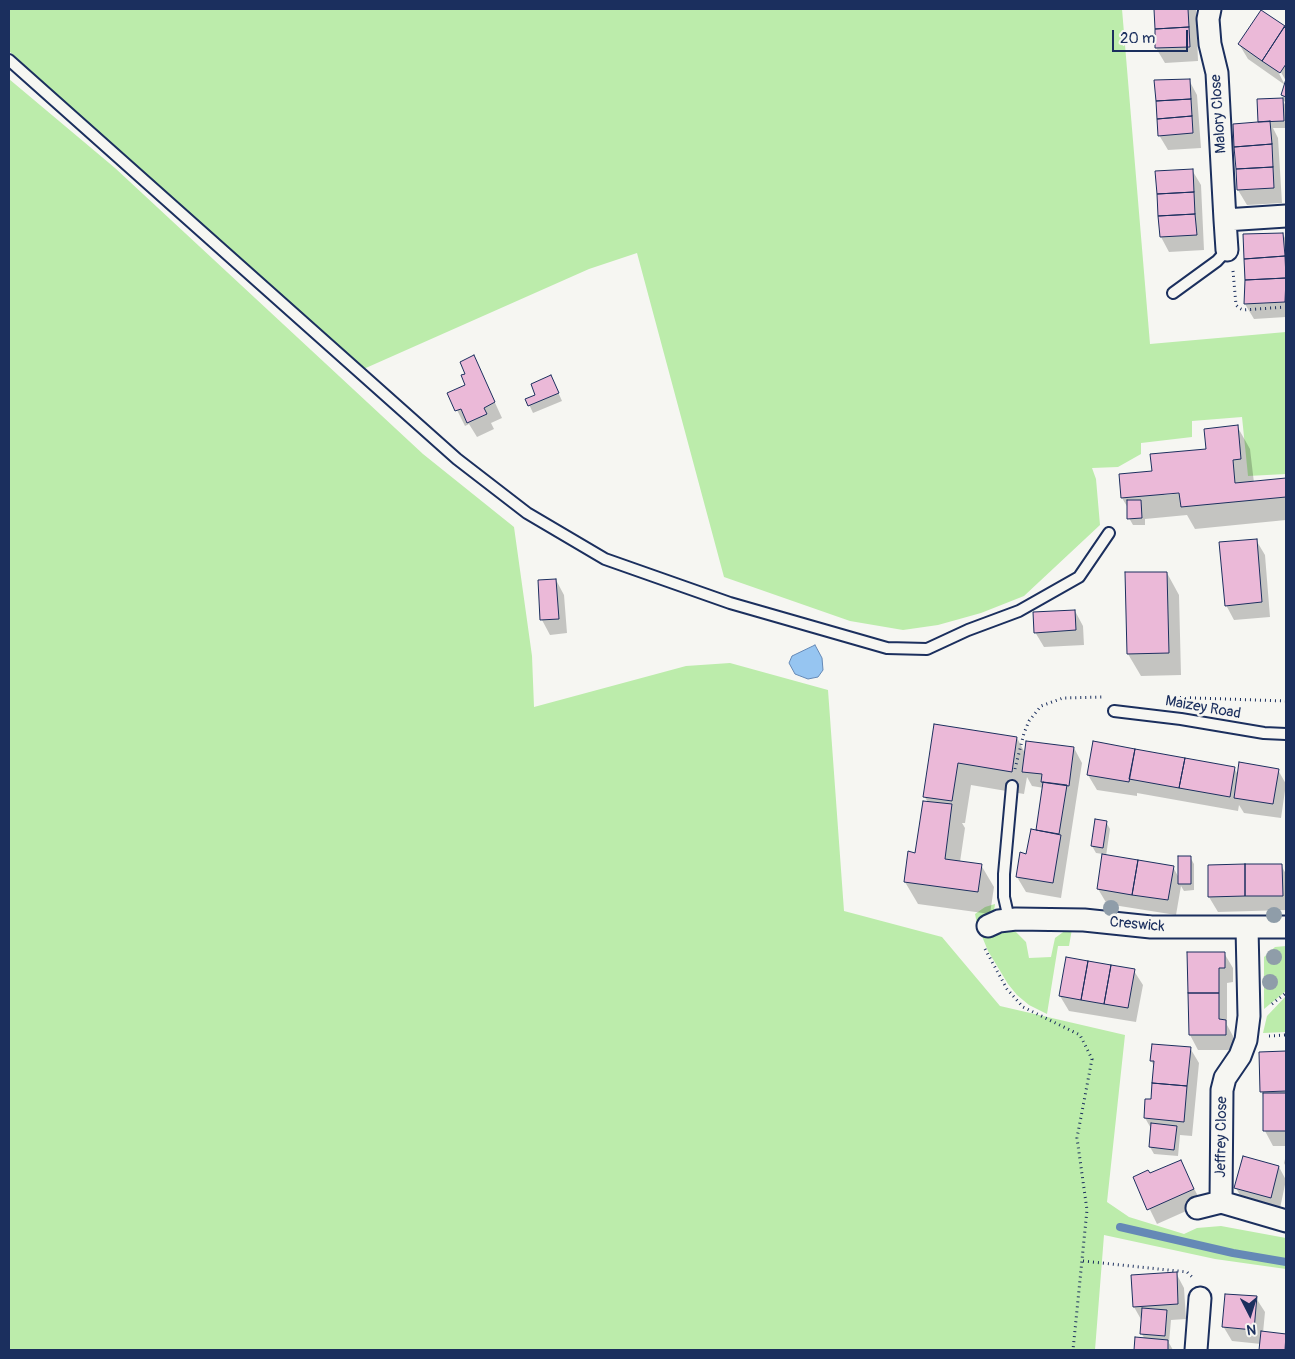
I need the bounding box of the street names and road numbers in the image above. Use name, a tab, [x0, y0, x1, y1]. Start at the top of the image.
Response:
street label: Malory Close	[1207, 74, 1231, 154]
street label: Maizey Road	[1164, 693, 1242, 723]
street label: Creswick	[1109, 914, 1165, 936]
street label: Jeffrey Close	[1212, 1096, 1232, 1178]

